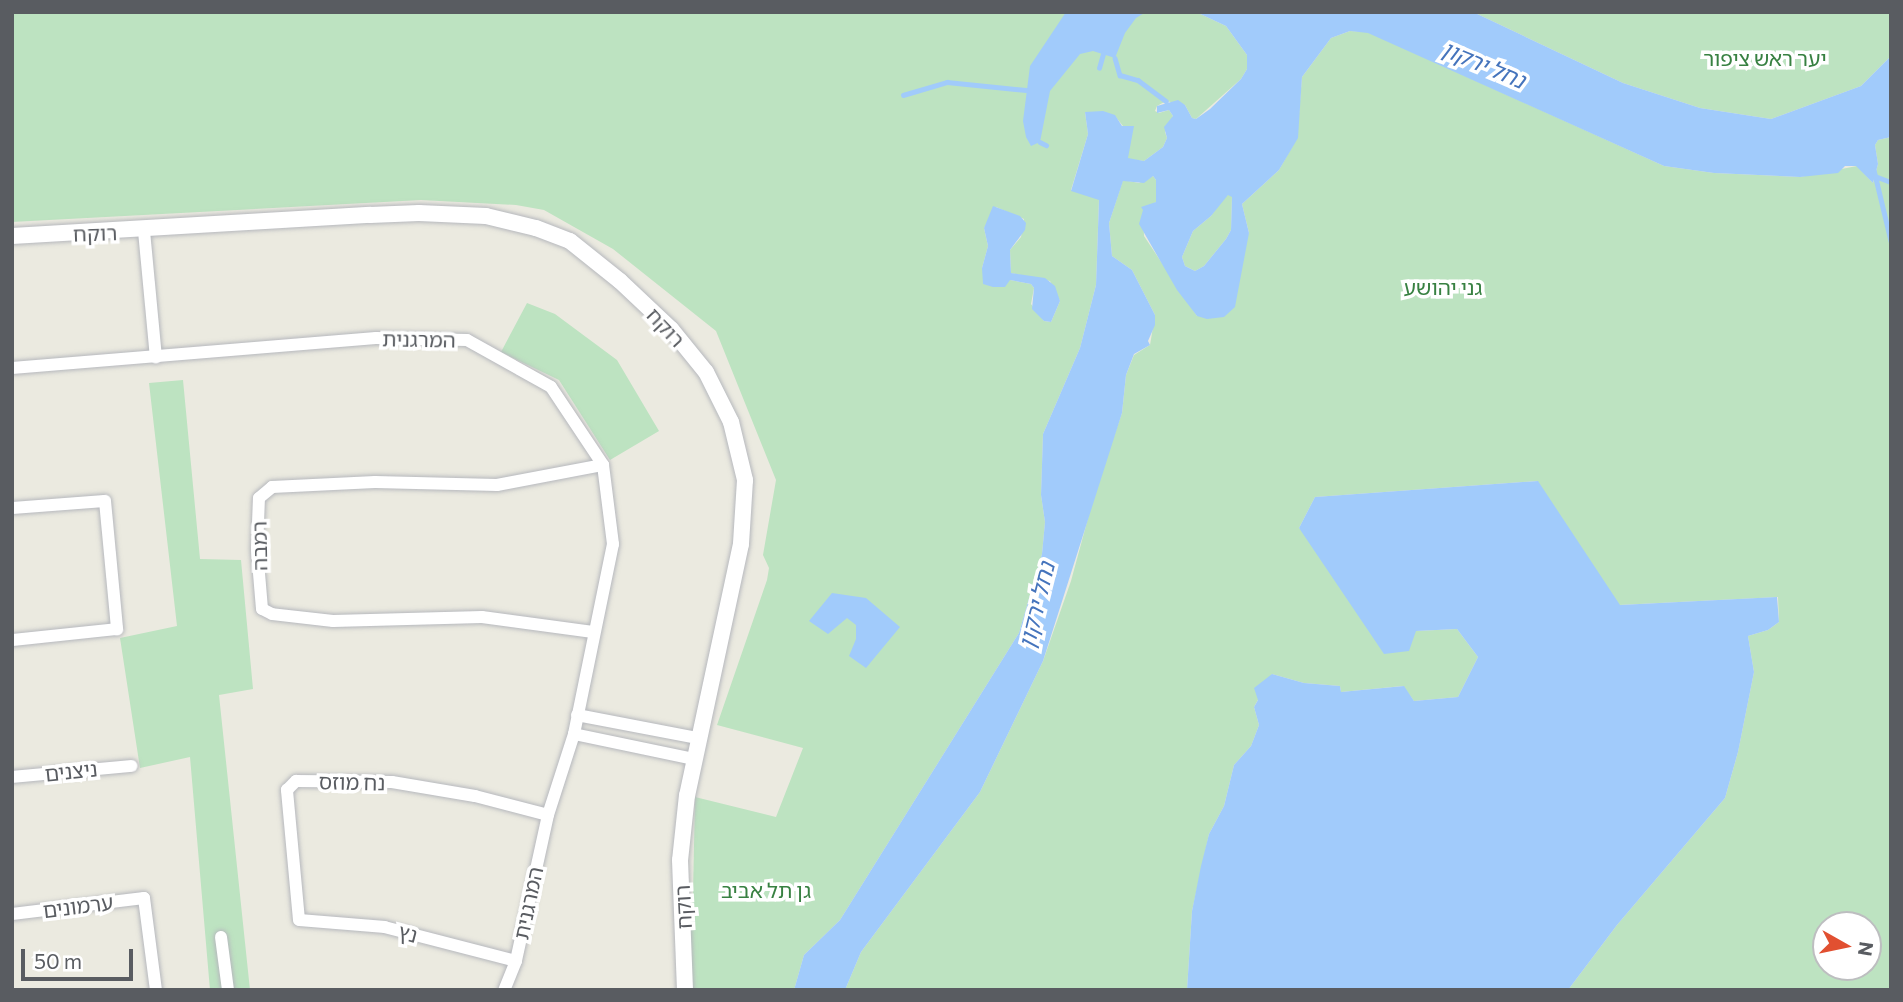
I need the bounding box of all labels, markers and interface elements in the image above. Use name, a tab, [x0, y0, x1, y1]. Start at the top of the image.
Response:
water label: נחל ירקון	[1438, 34, 1530, 94]
park label: יער ראש ציפור	[1703, 45, 1827, 71]
street label: רוקח	[72, 220, 118, 246]
park label: גני יהושע	[1404, 274, 1482, 300]
street label: רוקח	[642, 302, 690, 352]
street label: המרגנית	[382, 326, 456, 352]
street label: רמבה	[246, 521, 272, 571]
water label: נחל ירקון	[1012, 559, 1060, 651]
street label: ניצנים	[43, 756, 99, 786]
street label: נח מוזס	[319, 769, 385, 795]
street label: המרגנית	[508, 864, 548, 942]
park label: גן תל אביב	[721, 877, 811, 903]
street label: רוקח	[669, 884, 697, 930]
street label: ערמונים	[41, 889, 115, 923]
north arrow	[1812, 911, 1882, 981]
street label: נץ	[396, 918, 420, 948]
scale bar	[24, 936, 136, 980]
text: N	[1854, 940, 1879, 958]
text: 50 m	[34, 948, 82, 973]

